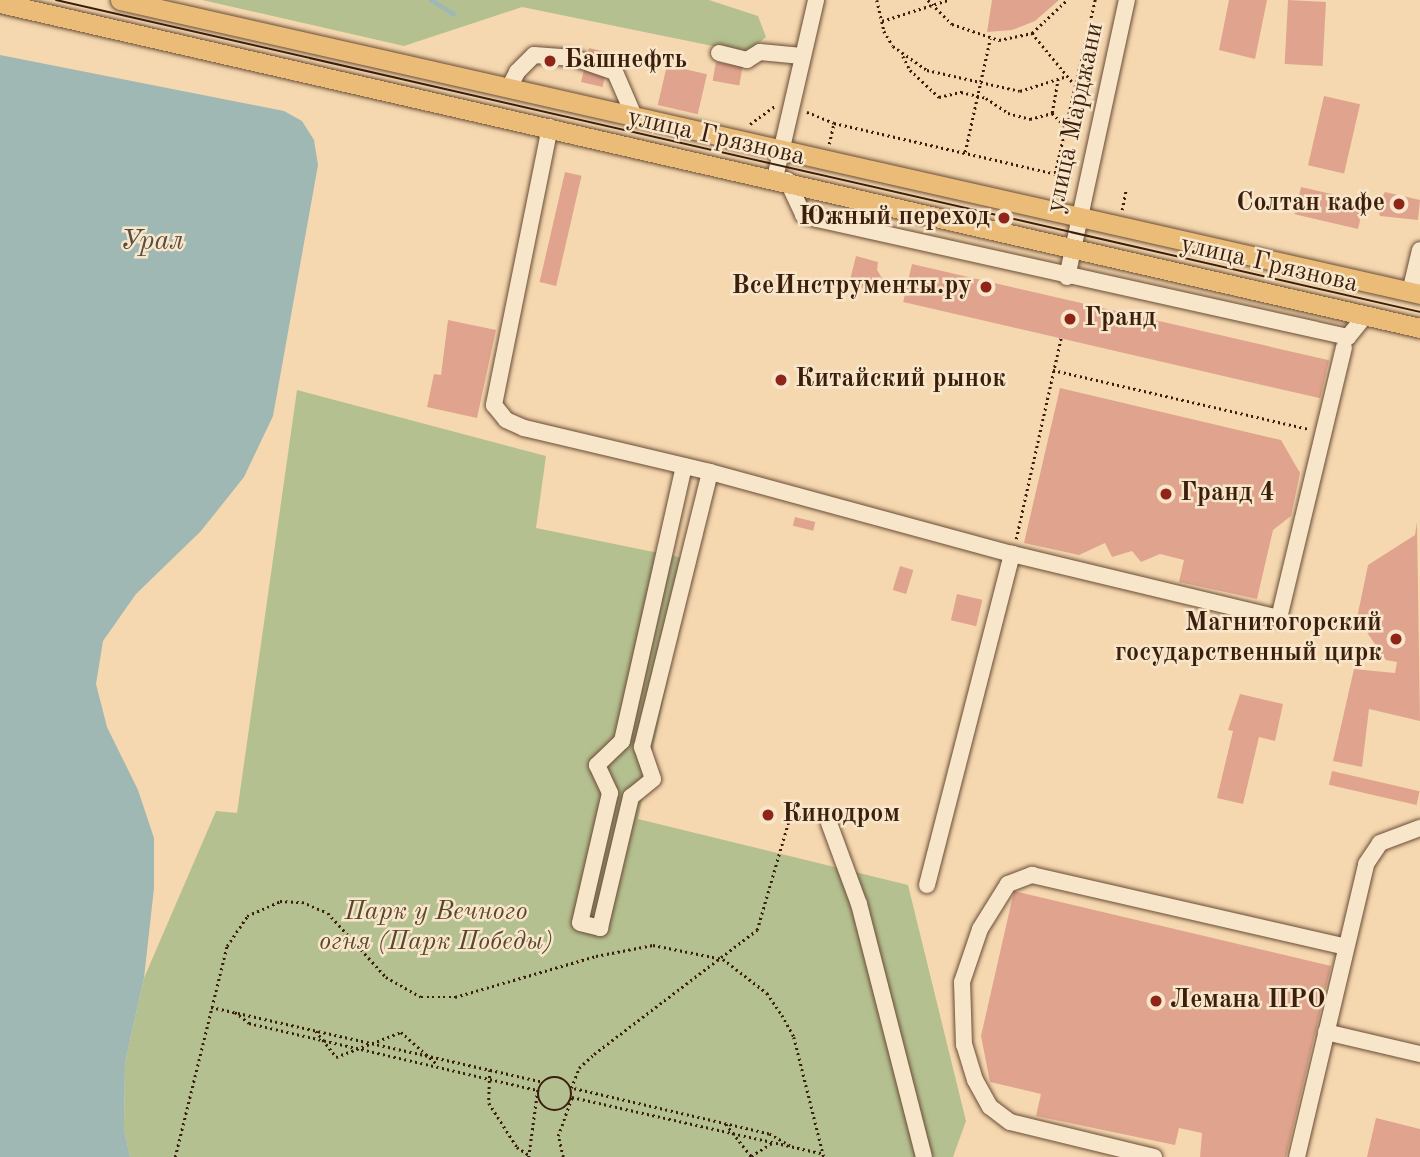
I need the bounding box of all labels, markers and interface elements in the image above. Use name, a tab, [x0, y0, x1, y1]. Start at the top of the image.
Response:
street label: улица Марджани	[1041, 20, 1111, 216]
place label: Башнефть	[564, 45, 687, 77]
marker: Башнефть	[542, 53, 558, 69]
street label: улица Грязнова	[624, 102, 808, 174]
place label: Солтан кафе	[1236, 188, 1385, 220]
marker: Солтан кафе	[1391, 196, 1407, 212]
place label: Южный переход	[799, 202, 990, 234]
marker: Южный переход	[996, 210, 1012, 226]
water label: Урал	[120, 225, 184, 259]
street label: улица Грязнова	[1177, 229, 1361, 301]
place label: ВсеИнструменты.ру	[731, 271, 972, 303]
marker: ВсеИнструменты.ру	[978, 279, 994, 295]
place label: Гранд	[1084, 303, 1156, 335]
marker: Гранд	[1062, 311, 1078, 327]
place label: Китайский рынок	[795, 364, 1006, 396]
marker: Китайский рынок	[773, 372, 789, 388]
place label: Гранд 4	[1180, 478, 1275, 510]
marker: Гранд 4	[1158, 486, 1174, 502]
place label: Магнитогорский государственный цирк	[1115, 608, 1382, 670]
marker: Магнитогорский государственный цирк	[1388, 631, 1404, 647]
place label: Кинодром	[782, 799, 900, 831]
marker: Кинодром	[760, 807, 776, 823]
park label: Парк у Вечного огня (Парк Победы)	[319, 897, 553, 958]
place label: Лемана ПРО	[1170, 985, 1325, 1017]
marker: Лемана ПРО	[1148, 993, 1164, 1009]

